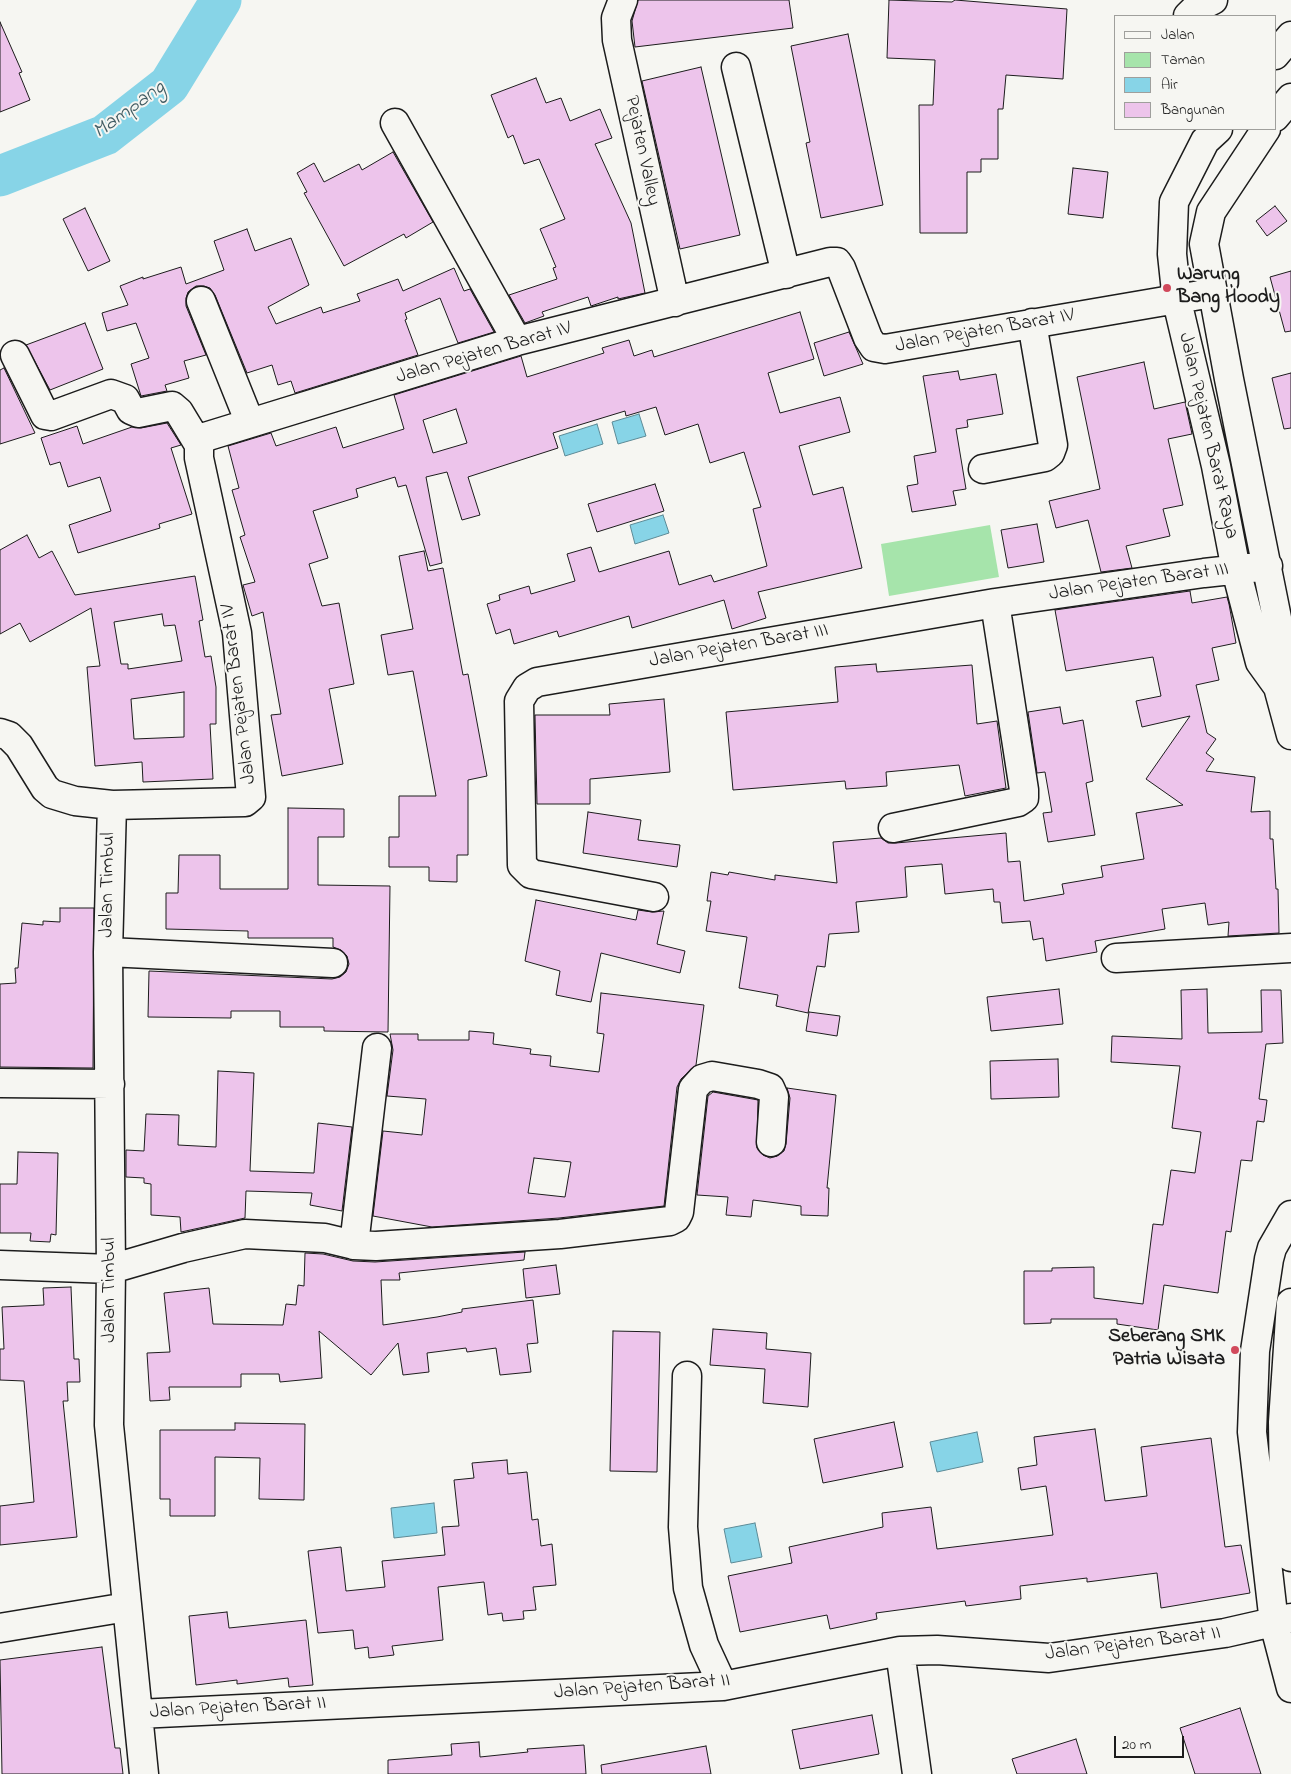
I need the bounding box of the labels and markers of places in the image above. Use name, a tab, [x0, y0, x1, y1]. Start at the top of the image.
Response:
place label: Warung Bang Hoody	[1177, 264, 1280, 311]
marker: Warung Bang Hoody	[1161, 282, 1173, 294]
place label: Seberang SMK Patria Wisata	[1108, 1326, 1225, 1373]
marker: Seberang SMK Patria Wisata	[1229, 1344, 1241, 1356]

